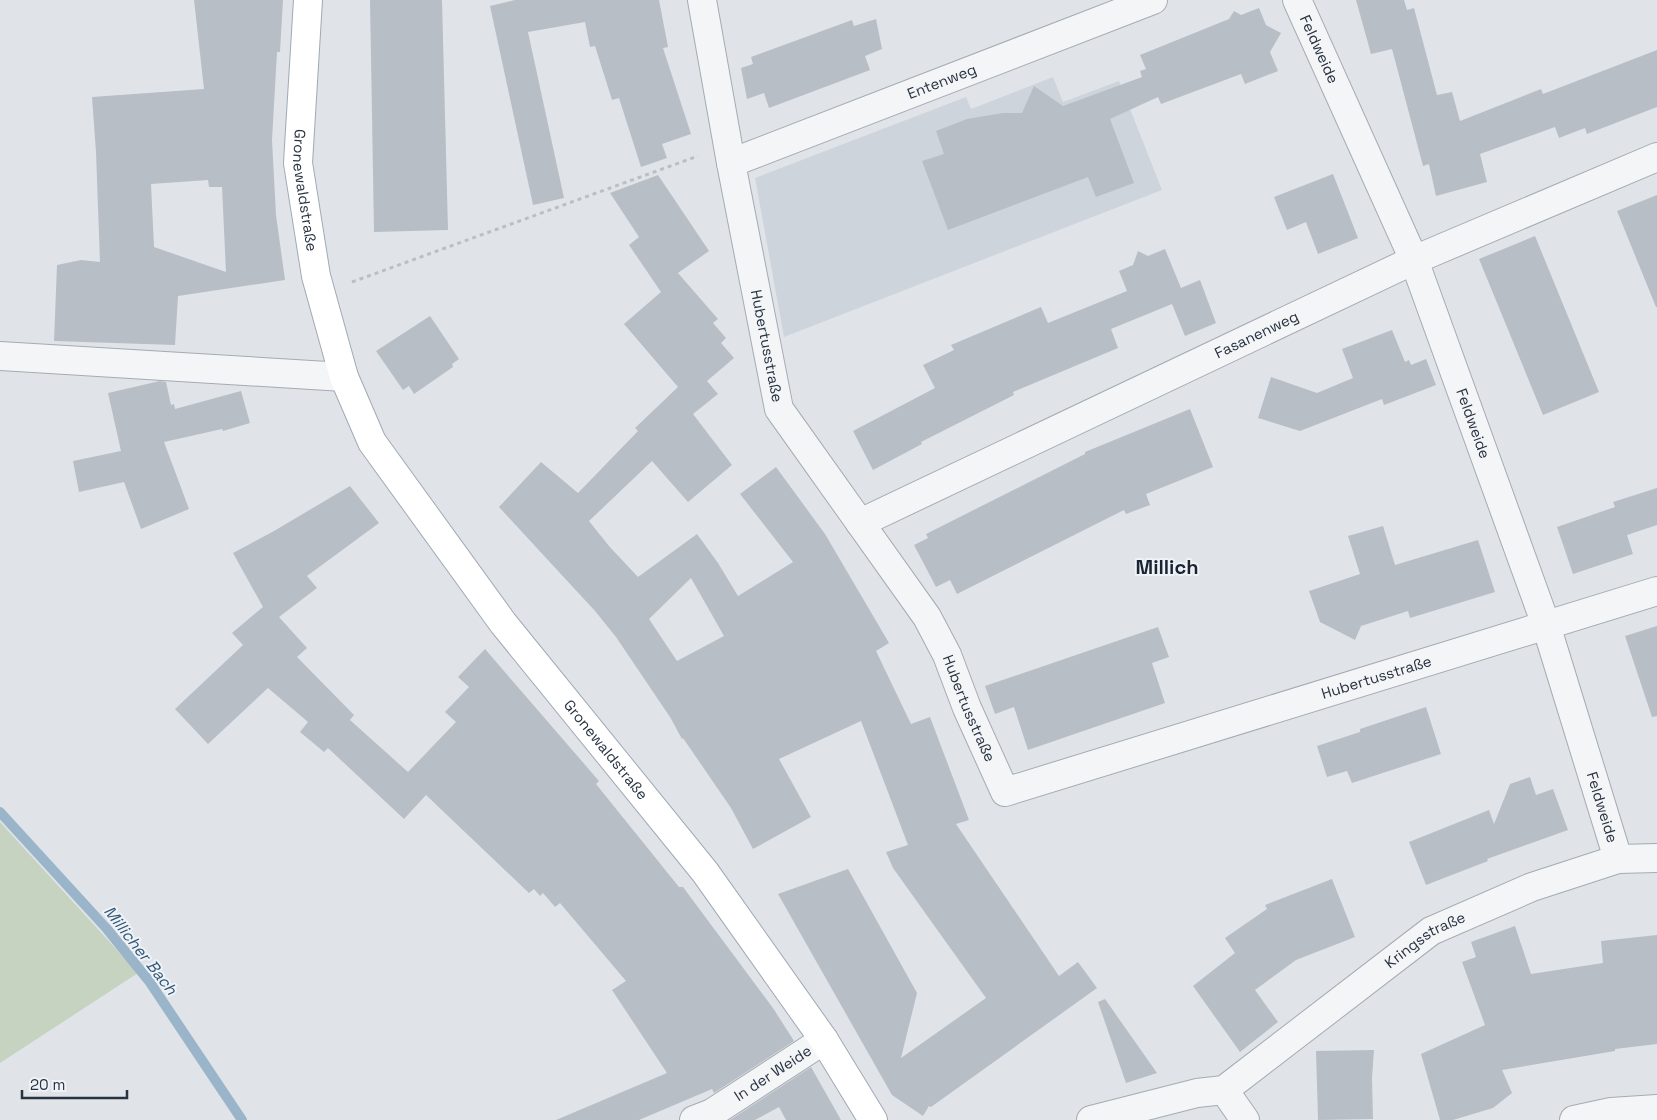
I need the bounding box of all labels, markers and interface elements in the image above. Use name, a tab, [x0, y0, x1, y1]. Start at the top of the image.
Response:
street label: Feldweide	[1296, 12, 1343, 86]
street label: Entenweg	[904, 59, 979, 103]
street label: Gronewaldstraße	[289, 129, 322, 253]
street label: Hubertusstraße	[747, 288, 787, 404]
street label: Fasanenweg	[1211, 306, 1301, 362]
street label: Feldweide	[1452, 386, 1495, 461]
district label: Millich	[1136, 554, 1198, 580]
street label: Hubertusstraße	[1319, 651, 1434, 703]
street label: Hubertusstraße	[939, 652, 1000, 765]
street label: Gronewaldstraße	[560, 696, 653, 803]
street label: Feldweide	[1583, 769, 1622, 845]
water label: Millicher Bach	[99, 902, 183, 1000]
street label: Kringsstraße	[1381, 907, 1468, 972]
street label: In der Weide	[730, 1041, 815, 1105]
scale bar	[22, 1068, 128, 1100]
text: 20 m	[30, 1075, 65, 1094]

